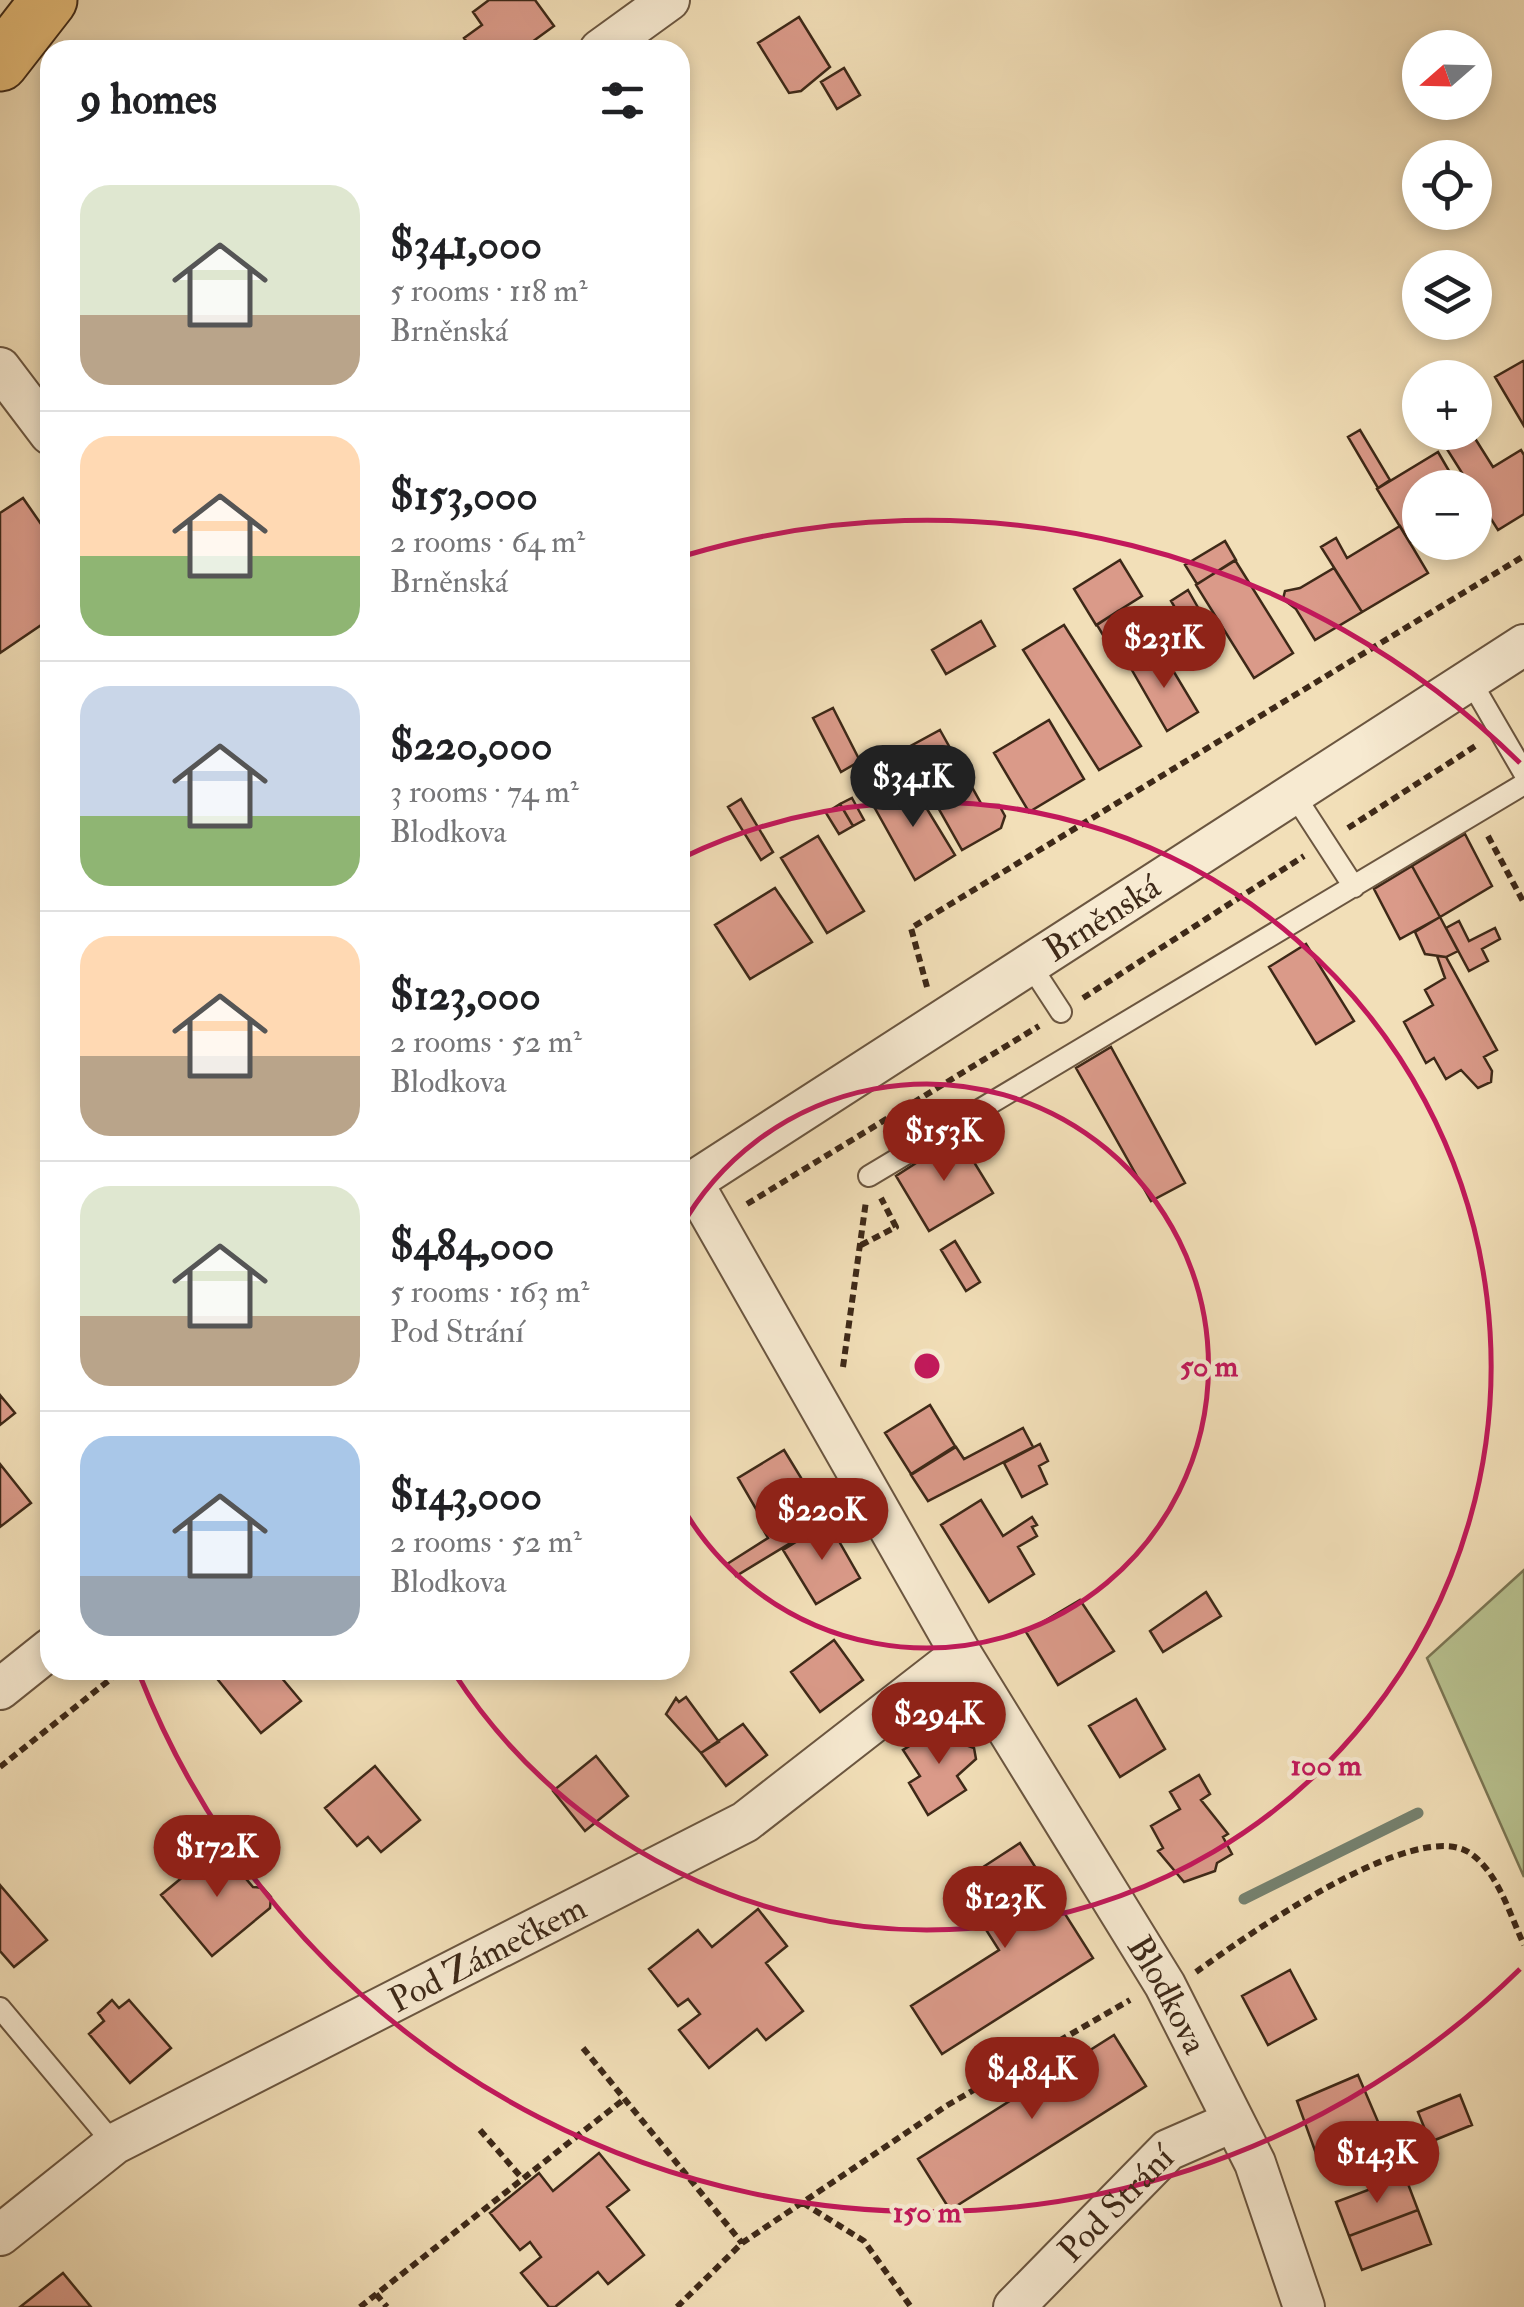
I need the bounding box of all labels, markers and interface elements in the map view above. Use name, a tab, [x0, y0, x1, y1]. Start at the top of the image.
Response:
north arrow	[1402, 30, 1492, 120]
map controls	[1402, 30, 1492, 560]
icon: filters	[595, 73, 650, 128]
text: 9 homes	[80, 74, 217, 126]
button: locate	[1402, 140, 1492, 230]
text: $341,000	[390, 219, 542, 271]
icon: home	[160, 225, 280, 345]
button: layers	[1402, 250, 1492, 340]
text: 5 rooms · 118 m²	[390, 271, 587, 311]
text: Brněnská	[390, 311, 508, 351]
button: +	[1402, 360, 1492, 450]
text: $153,000	[390, 470, 538, 522]
button: −	[1402, 470, 1492, 560]
icon: home	[160, 476, 280, 596]
text: 2 rooms · 64 m²	[390, 522, 585, 562]
text: Brněnská	[390, 562, 508, 602]
pin: $231K	[1094, 606, 1234, 691]
text: $231K	[1124, 618, 1204, 658]
text: $220,000	[390, 720, 552, 772]
icon: home	[160, 726, 280, 846]
pin: $341K	[843, 745, 983, 830]
text: $341K	[872, 757, 954, 797]
text: 3 rooms · 74 m²	[390, 772, 579, 812]
text: Blodkova	[390, 812, 507, 852]
street label: Brněnská	[1036, 865, 1169, 972]
text: $123,000	[390, 970, 541, 1022]
icon: home	[160, 976, 280, 1096]
text: 2 rooms · 52 m²	[390, 1022, 582, 1062]
text: Blodkova	[390, 1062, 507, 1102]
pin: $153K	[874, 1099, 1014, 1184]
text: $153K	[905, 1111, 983, 1151]
text: $484,000	[390, 1220, 554, 1272]
icon: home	[160, 1226, 280, 1346]
text: 5 rooms · 163 m²	[390, 1272, 589, 1312]
text: Pod Strání	[390, 1312, 524, 1352]
centre of rings	[909, 1348, 945, 1384]
text: 50 m	[1180, 1348, 1239, 1385]
text: $143,000	[390, 1470, 542, 1522]
icon: home	[160, 1476, 280, 1596]
pin: $220K	[752, 1478, 892, 1563]
text: $220K	[777, 1490, 867, 1530]
text: 2 rooms · 52 m²	[390, 1522, 582, 1562]
text: Blodkova	[390, 1562, 507, 1602]
pin: $294K	[869, 1682, 1009, 1767]
text: $294K	[894, 1694, 984, 1734]
text: 100 m	[1291, 1747, 1362, 1784]
pin: $172K	[147, 1815, 287, 1900]
text: $172K	[176, 1827, 258, 1867]
pin: $123K	[935, 1866, 1075, 1951]
text: $123K	[965, 1878, 1045, 1918]
street label: Pod Zámečkem	[382, 1886, 594, 2023]
street label: Blodkova	[1117, 1928, 1217, 2062]
pin: $484K	[962, 2037, 1102, 2122]
text: $484K	[987, 2049, 1077, 2089]
pin: $143K	[1307, 2121, 1447, 2206]
text: $143K	[1336, 2133, 1418, 2173]
street label: Pod Strání	[1049, 2135, 1185, 2272]
text: 150 m	[893, 2194, 962, 2231]

